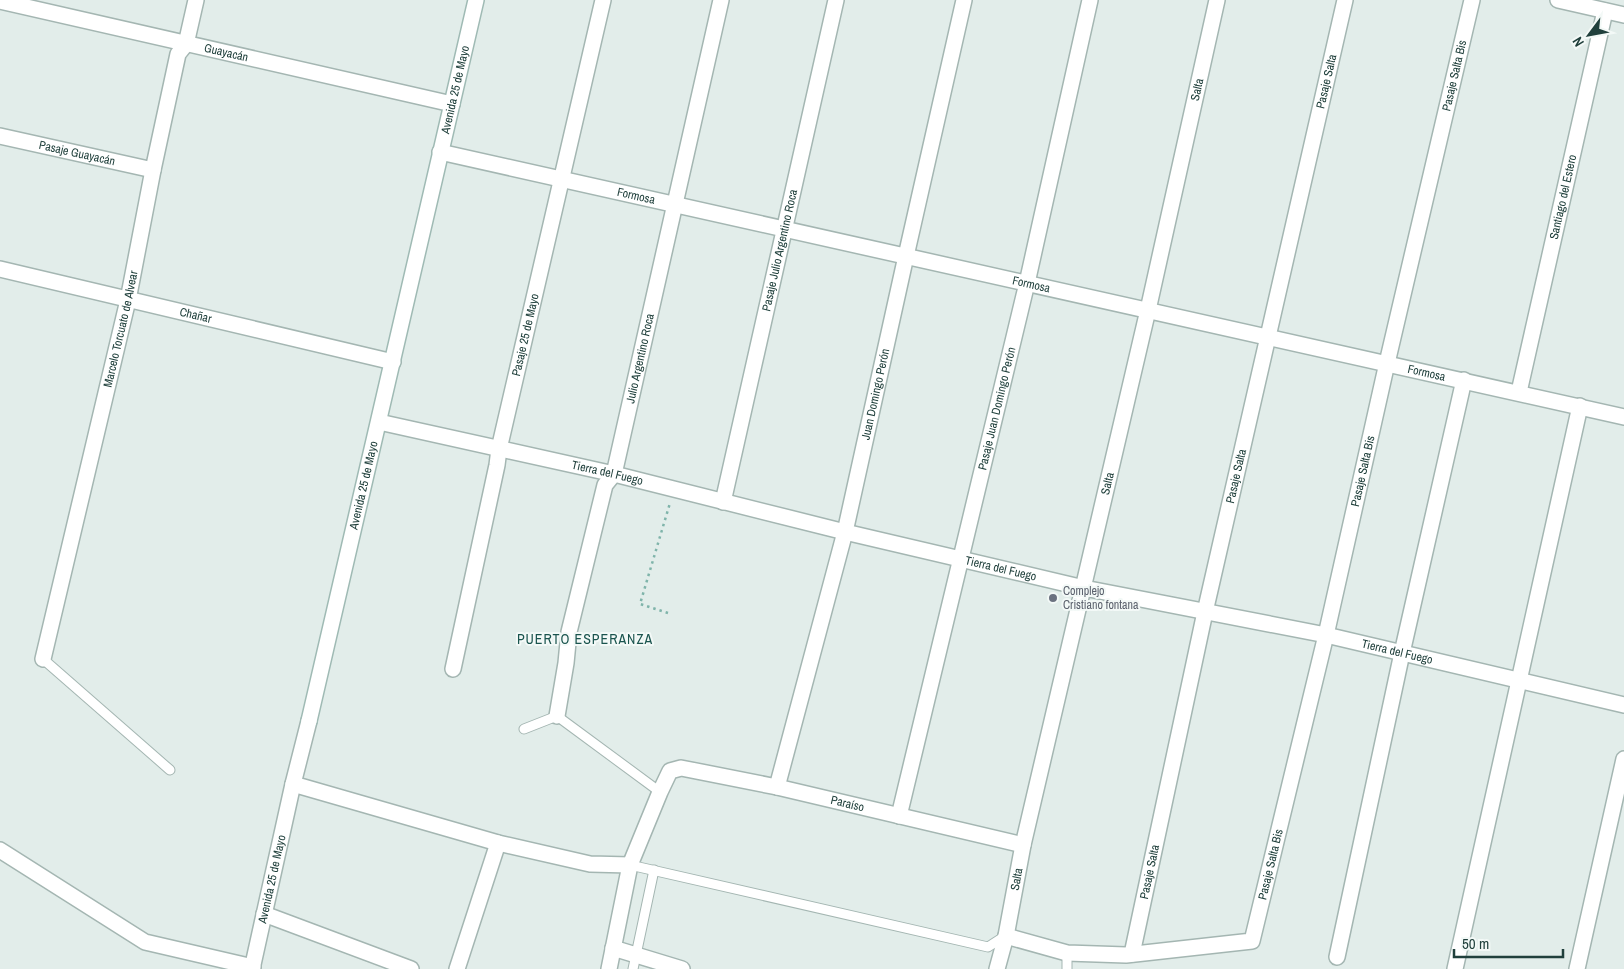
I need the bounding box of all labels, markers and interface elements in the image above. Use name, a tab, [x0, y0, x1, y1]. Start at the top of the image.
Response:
north arrow	[1564, 10, 1614, 60]
text: N	[1568, 34, 1588, 50]
street label: Pasaje Salta Bis	[1438, 38, 1470, 113]
street label: Guayacán	[203, 40, 250, 65]
street label: Avenida 25 de Mayo	[437, 44, 473, 136]
street label: Pasaje Salta	[1312, 52, 1340, 110]
street label: Salta	[1187, 76, 1207, 102]
street label: Pasaje Guayacán	[37, 137, 117, 169]
street label: Santiago del Estero	[1546, 153, 1580, 241]
street label: Formosa	[616, 184, 657, 208]
street label: Pasaje Julio Argentino Roca	[758, 187, 801, 313]
street label: Marcelo Torcuato de Alvear	[100, 269, 142, 389]
street label: Formosa	[1011, 272, 1052, 296]
street label: Pasaje 25 de Mayo	[508, 292, 543, 378]
street label: Chañar	[178, 304, 214, 327]
street label: Julio Argentino Roca	[622, 311, 658, 405]
street label: Pasaje Juan Domingo Perón	[974, 345, 1019, 472]
street label: Juan Domingo Perón	[858, 347, 893, 441]
street label: Formosa	[1406, 361, 1448, 385]
street label: Pasaje Salta Bis	[1347, 434, 1379, 508]
street label: Avenida 25 de Mayo	[345, 439, 382, 532]
street label: Pasaje Salta	[1222, 447, 1250, 505]
street label: Tierra del Fuego	[570, 457, 645, 489]
street label: Salta	[1097, 470, 1118, 496]
street label: Tierra del Fuego	[964, 552, 1038, 585]
place label: Complejo Cristiano fontana	[1063, 583, 1139, 613]
marker: Complejo Cristiano fontana	[1047, 592, 1059, 604]
district label: PUERTO ESPERANZA	[517, 630, 653, 648]
street label: Tierra del Fuego	[1360, 636, 1434, 668]
street label: Paraíso	[829, 792, 866, 815]
street label: Pasaje Salta Bis	[1254, 827, 1287, 901]
street label: Avenida 25 de Mayo	[254, 833, 289, 926]
street label: Pasaje Salta	[1136, 843, 1163, 901]
street label: Salta	[1007, 866, 1027, 892]
scale bar	[1454, 926, 1563, 958]
text: 50 m	[1462, 933, 1489, 954]

